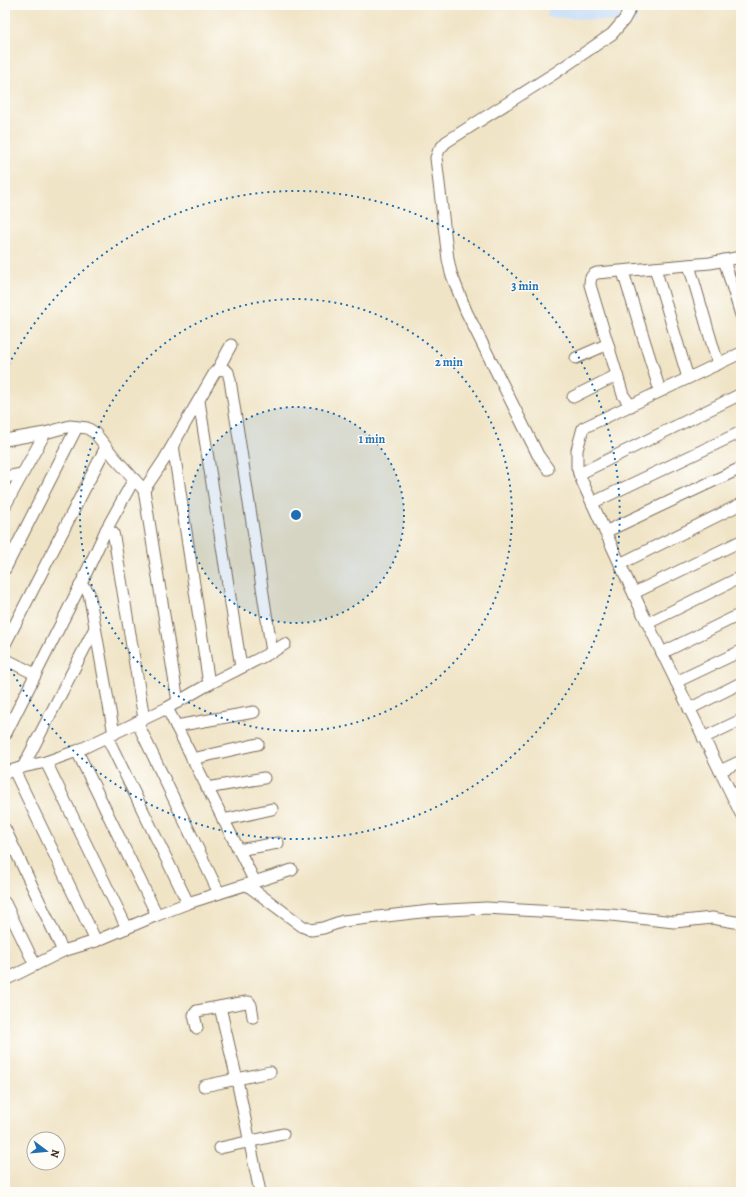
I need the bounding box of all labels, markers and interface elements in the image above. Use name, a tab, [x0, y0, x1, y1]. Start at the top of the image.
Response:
text: 3 min	[511, 278, 539, 294]
text: 2 min	[435, 354, 463, 370]
text: 1 min	[359, 431, 386, 447]
centre of rings	[289, 508, 303, 522]
north arrow	[26, 1131, 66, 1171]
text: N	[47, 1148, 63, 1160]

